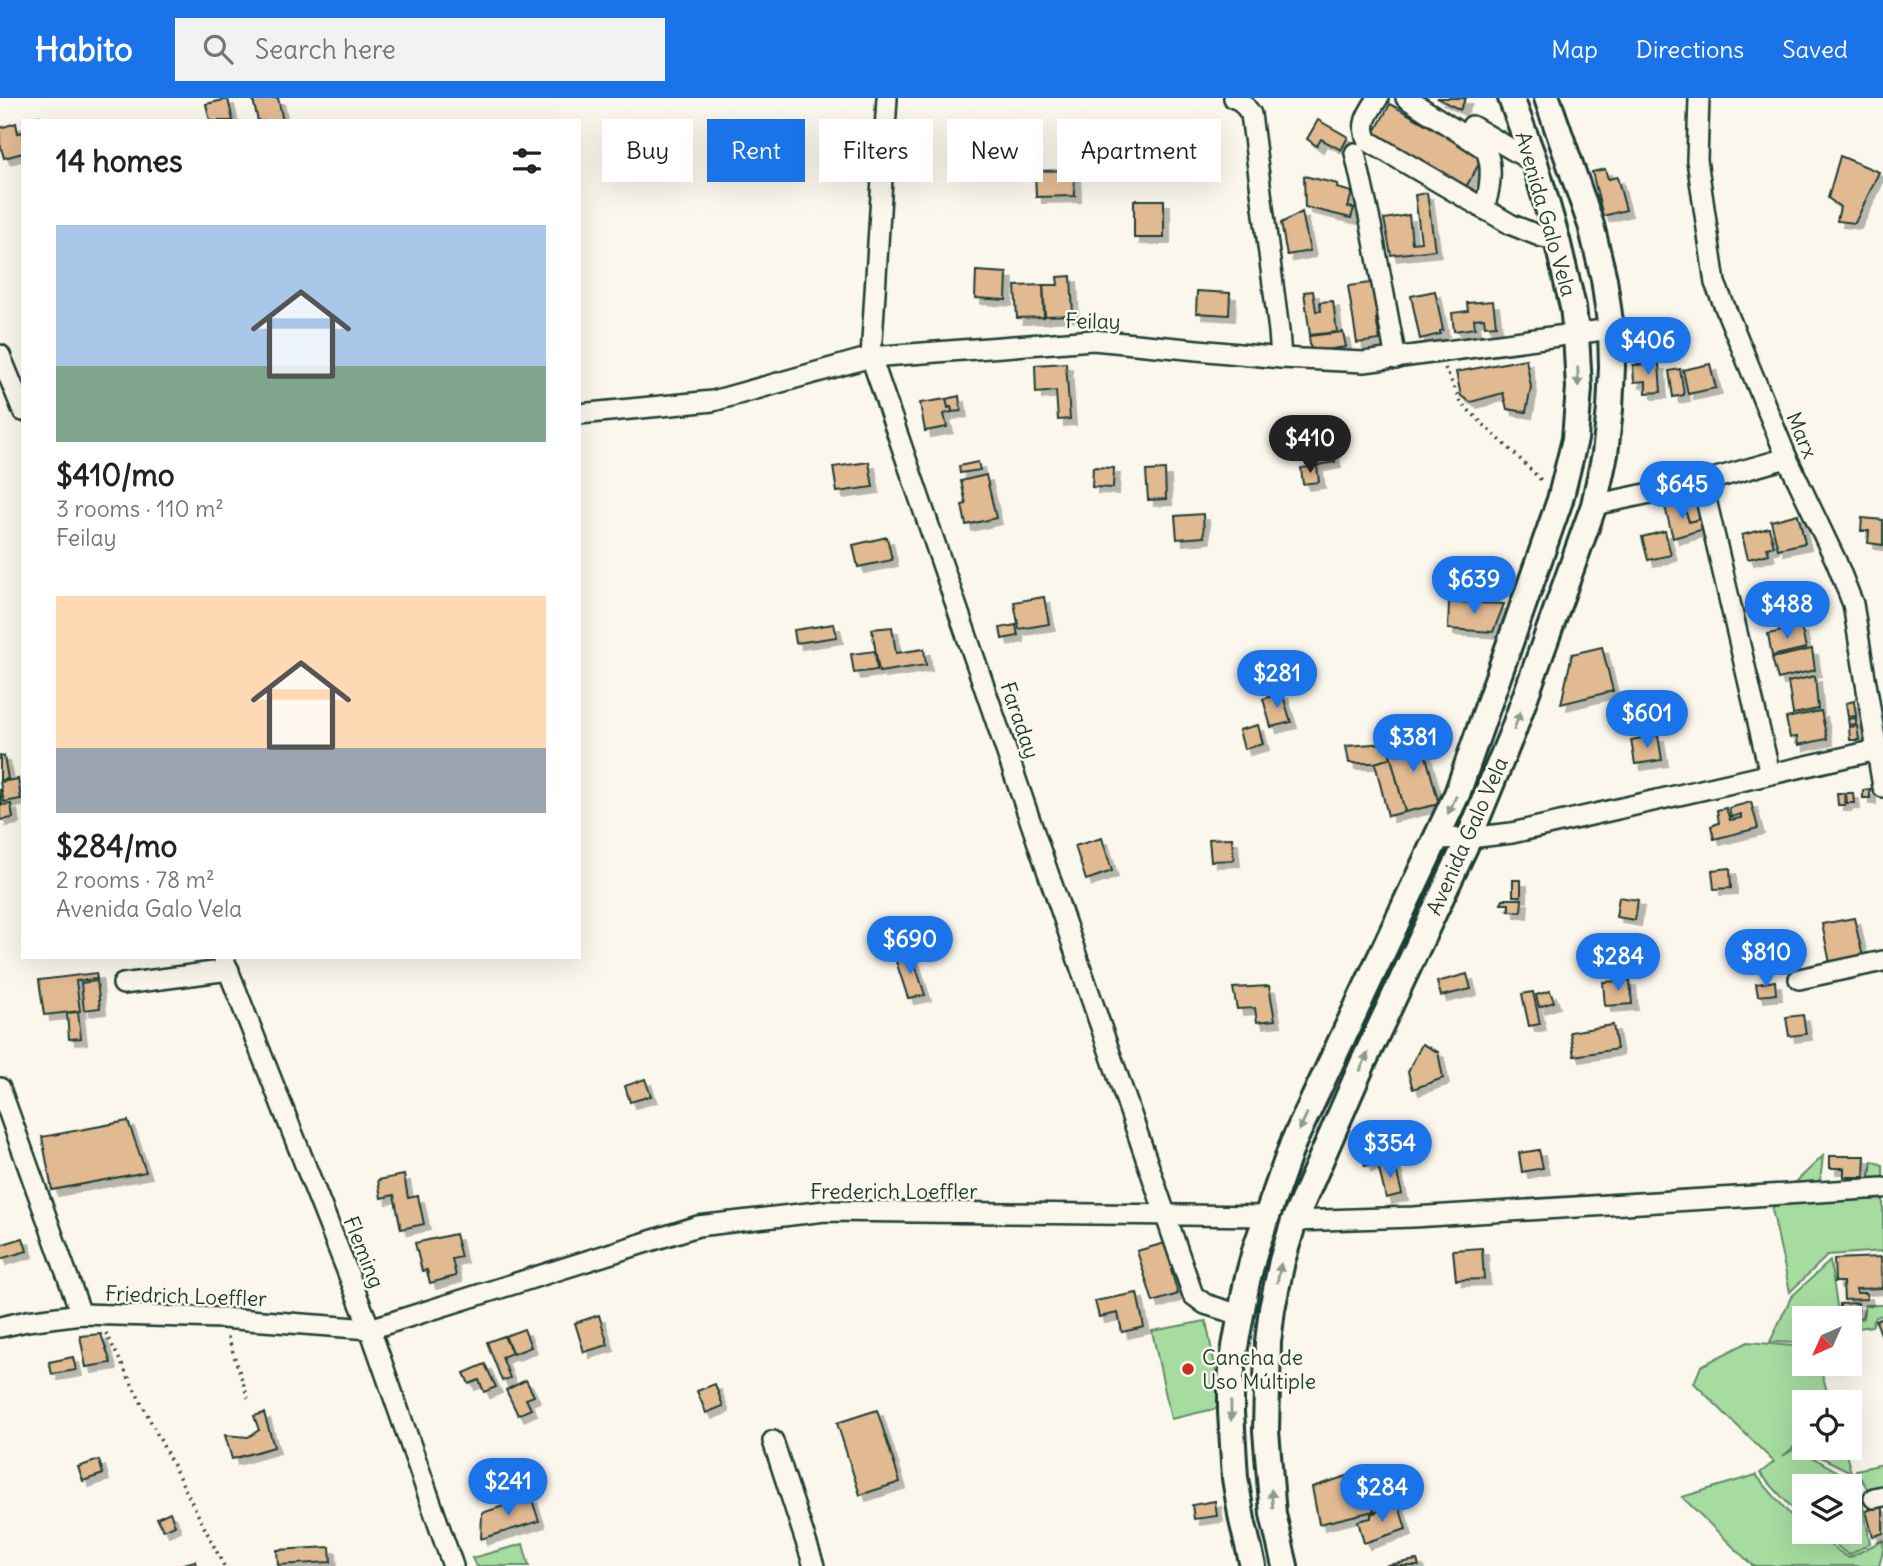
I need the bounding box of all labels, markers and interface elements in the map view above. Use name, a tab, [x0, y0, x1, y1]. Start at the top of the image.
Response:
search box	[175, 18, 665, 81]
text: Habito	[35, 28, 133, 70]
icon: search	[199, 30, 237, 68]
text: Search here	[255, 33, 396, 66]
text: Map	[1551, 34, 1598, 64]
text: Directions	[1636, 34, 1744, 64]
text: Saved	[1782, 34, 1848, 64]
chip: Buy	[602, 119, 693, 182]
chip: Rent	[707, 119, 805, 182]
chip: Filters	[819, 119, 933, 182]
chip: New	[947, 119, 1043, 182]
chip: Apartment	[1057, 119, 1221, 182]
street label: Avenida Galo Vela	[1510, 129, 1582, 299]
text: 14 homes	[56, 142, 183, 180]
icon: filters	[508, 142, 546, 180]
icon: home	[238, 271, 364, 397]
street label: Feilay	[1065, 307, 1121, 335]
pin: $406	[1607, 317, 1689, 377]
text: $406	[1621, 325, 1675, 354]
one-way arrow	[1573, 367, 1584, 389]
street label: Marx	[1780, 408, 1824, 462]
pin: $410	[1269, 416, 1351, 475]
text: $410	[1285, 423, 1335, 452]
text: $410/mo	[56, 456, 175, 494]
pin: $645	[1641, 462, 1723, 521]
text: $645	[1656, 469, 1708, 498]
text: 3 rooms · 110 m²	[56, 494, 224, 523]
text: Feilay	[56, 523, 117, 552]
pin: $639	[1433, 556, 1515, 616]
text: $639	[1448, 564, 1500, 593]
pin: $488	[1746, 582, 1828, 641]
text: $488	[1761, 589, 1813, 618]
icon: home	[238, 642, 364, 768]
pin: $281	[1236, 650, 1318, 710]
text: $281	[1253, 658, 1301, 687]
street label: Faraday	[994, 678, 1046, 762]
pin: $601	[1606, 690, 1688, 750]
text: $601	[1622, 698, 1672, 727]
one-way arrow	[1512, 710, 1523, 731]
pin: $381	[1372, 714, 1454, 774]
text: $381	[1389, 722, 1437, 751]
street label: Avenida Galo Vela	[1420, 753, 1514, 919]
one-way arrow	[1446, 795, 1458, 815]
text: $284/mo	[56, 827, 177, 865]
text: 2 rooms · 78 m²	[56, 865, 215, 894]
text: Avenida Galo Vela	[56, 894, 242, 923]
pin: $690	[869, 916, 951, 976]
text: $690	[883, 924, 937, 953]
pin: $810	[1725, 930, 1807, 989]
pin: $284	[1577, 934, 1659, 993]
text: $810	[1741, 937, 1791, 966]
text: $284	[1592, 941, 1644, 970]
one-way arrow	[1358, 1052, 1370, 1072]
one-way arrow	[1297, 1111, 1308, 1132]
pin: $354	[1349, 1121, 1431, 1180]
text: $354	[1364, 1128, 1416, 1157]
street label: Frederich Loeffler	[810, 1178, 978, 1205]
street label: Fleming	[337, 1212, 391, 1292]
one-way arrow	[1274, 1262, 1285, 1284]
street label: Friedrich Loeffler	[105, 1280, 268, 1312]
north arrow	[1792, 1306, 1862, 1376]
map controls	[1792, 1306, 1862, 1544]
place label: Cancha de Uso Múltiple	[1202, 1344, 1316, 1395]
marker: Cancha de Uso Múltiple	[1180, 1361, 1196, 1377]
button: locate	[1792, 1390, 1862, 1460]
one-way arrow	[1225, 1401, 1237, 1423]
pin: $241	[467, 1458, 549, 1518]
pin: $284	[1341, 1464, 1423, 1524]
text: $241	[484, 1466, 532, 1495]
text: $284	[1356, 1472, 1408, 1501]
button: layers	[1792, 1474, 1862, 1544]
one-way arrow	[1266, 1488, 1277, 1510]

